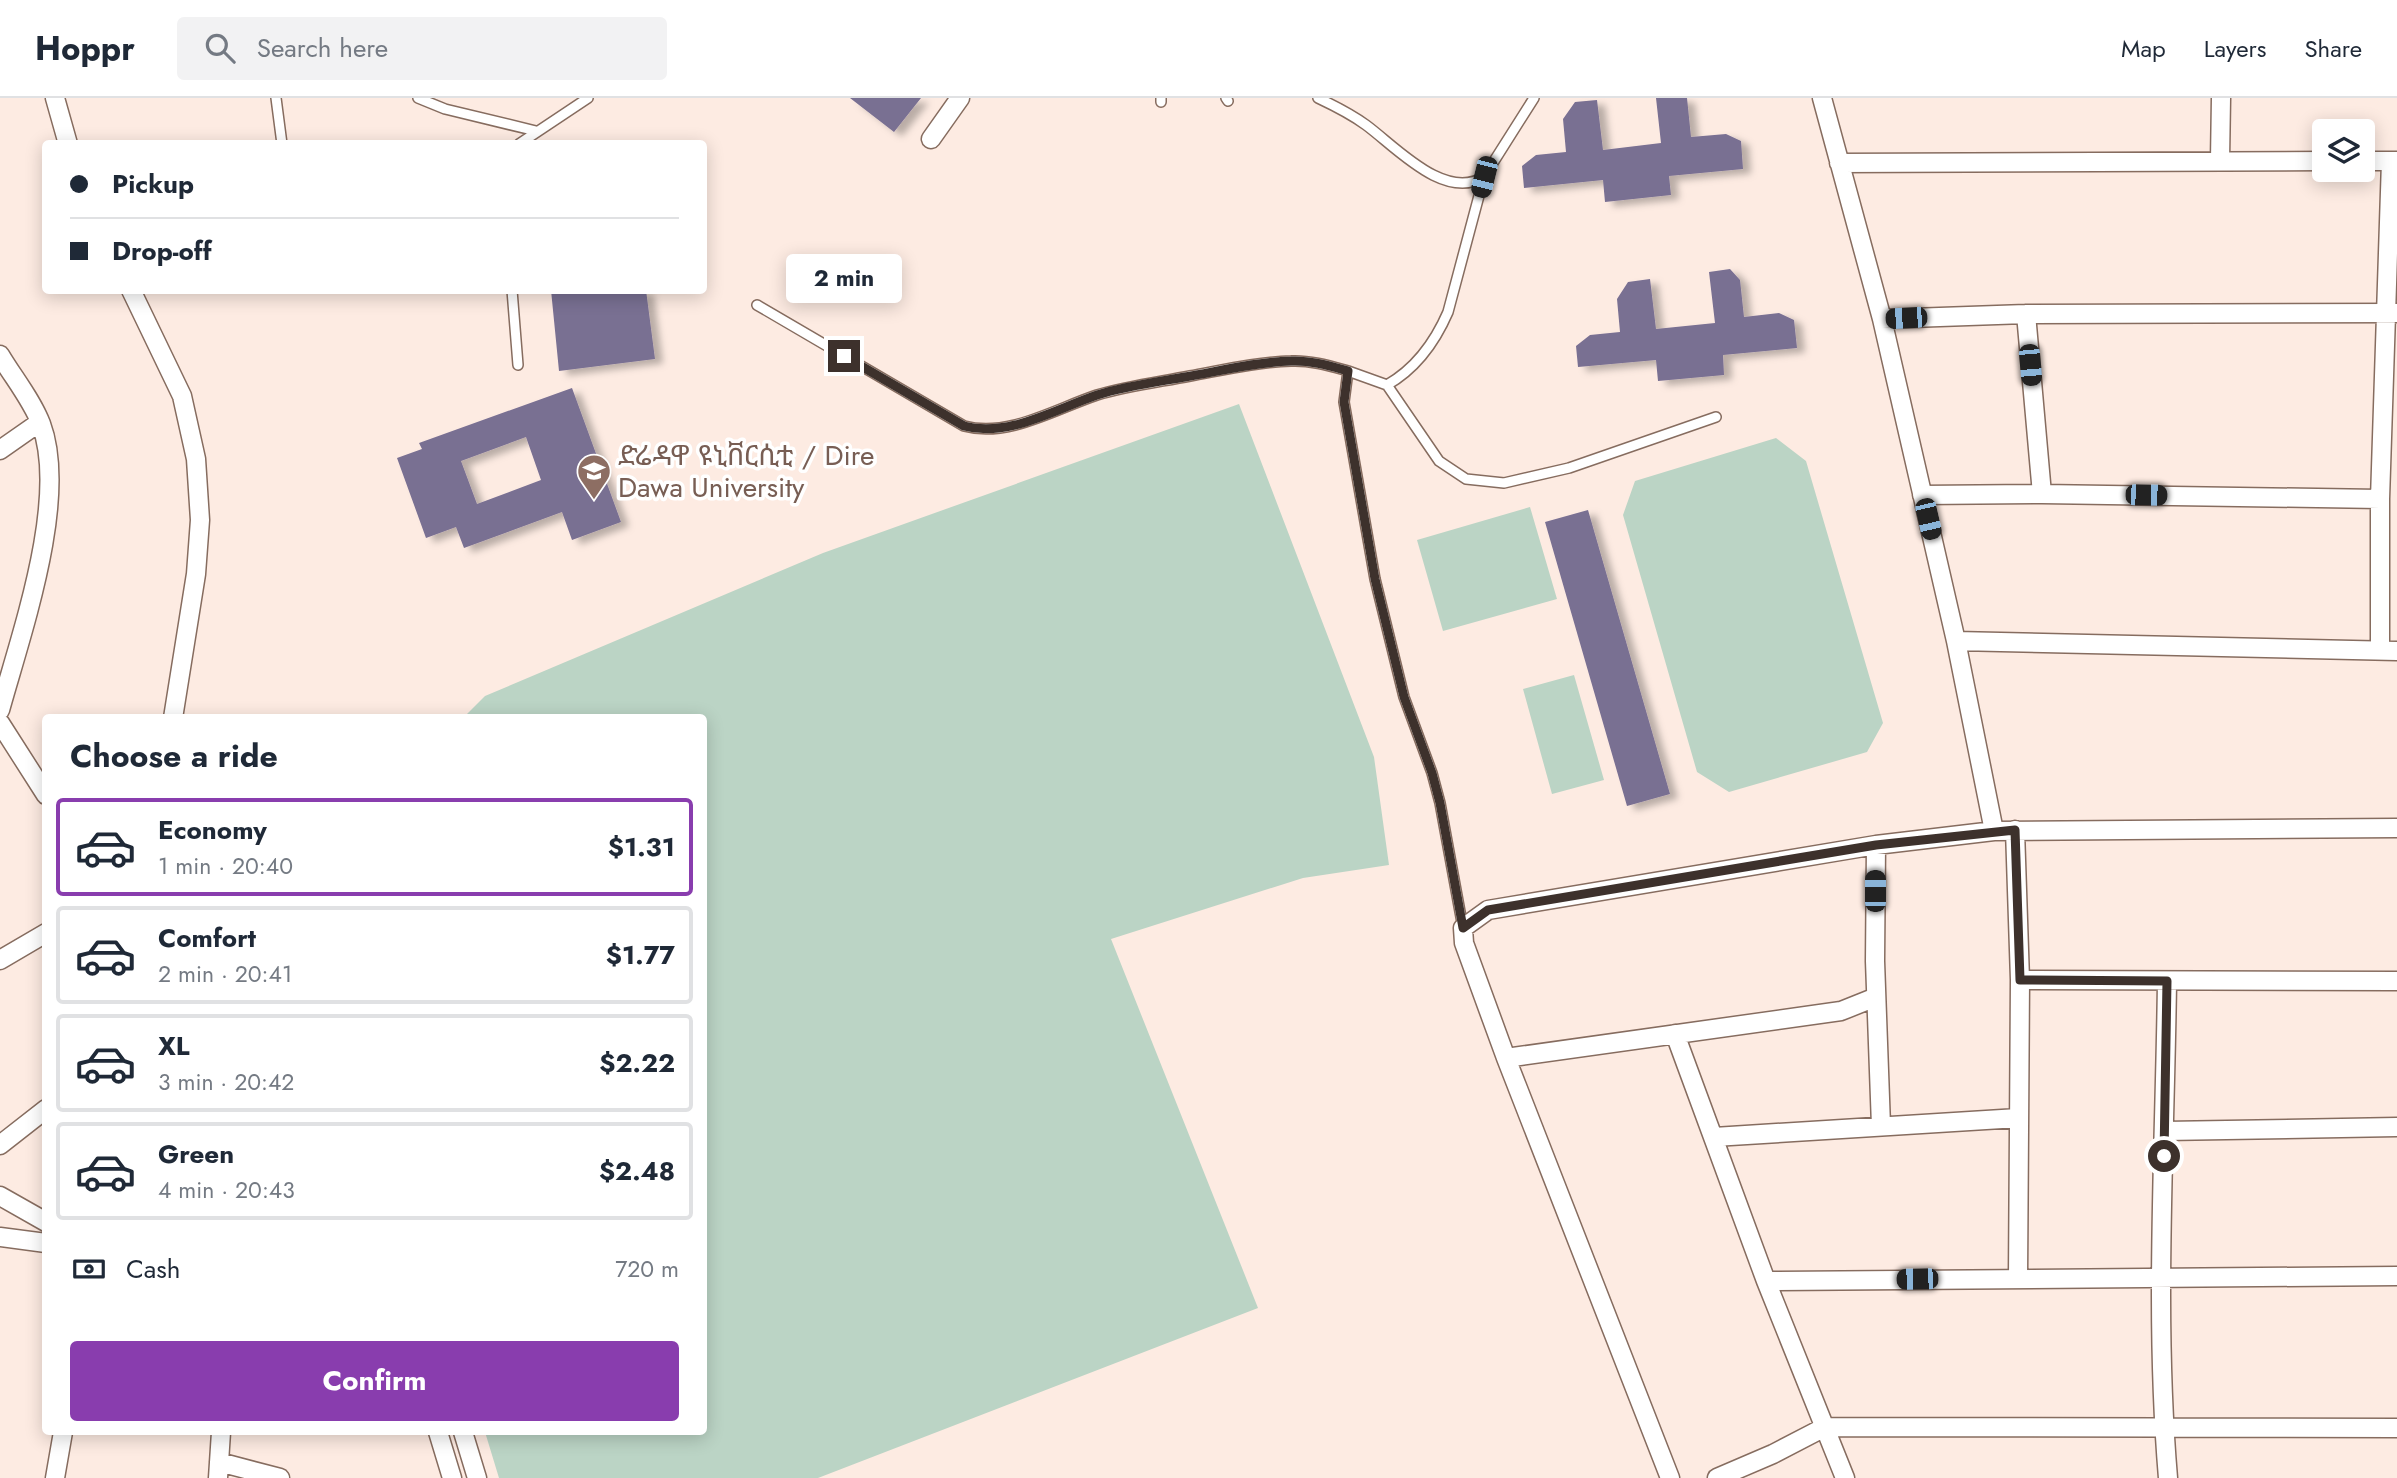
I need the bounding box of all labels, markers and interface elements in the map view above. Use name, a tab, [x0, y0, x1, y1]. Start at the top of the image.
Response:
search box	[177, 17, 667, 80]
text: Hoppr	[35, 25, 135, 72]
icon: search	[201, 29, 239, 67]
text: Search here	[257, 29, 388, 67]
text: Map	[2121, 31, 2166, 66]
text: Layers	[2204, 31, 2266, 66]
text: Share	[2304, 31, 2362, 66]
map controls	[2312, 119, 2375, 182]
button: layers	[2312, 119, 2375, 182]
car	[1469, 154, 1500, 200]
text: Pickup	[112, 165, 194, 203]
text: Drop-off	[112, 232, 212, 270]
callout: 2 min	[786, 254, 902, 303]
text: 2 min	[814, 261, 874, 295]
car	[1885, 306, 1928, 330]
route end	[828, 340, 860, 372]
car	[2018, 343, 2043, 387]
place label: ድሬዳዋ ዩኒቨርሲቲ / Dire Dawa University	[618, 435, 874, 508]
school or university icon: ድሬዳዋ ዩኒቨርሲቲ / Dire Dawa University	[575, 452, 613, 501]
car	[2125, 484, 2168, 506]
car	[1914, 496, 1943, 542]
text: Choose a ride	[70, 733, 278, 779]
text: Economy	[158, 811, 267, 849]
icon: car	[74, 816, 137, 879]
text: $1.31	[608, 828, 675, 866]
text: 1 min · 20:40	[158, 849, 293, 883]
car	[1865, 870, 1886, 912]
text: Comfort	[158, 919, 256, 957]
icon: car	[74, 924, 137, 987]
text: $1.77	[606, 936, 675, 974]
text: 2 min · 20:41	[158, 957, 292, 991]
text: XL	[158, 1027, 190, 1065]
icon: car	[74, 1032, 137, 1095]
text: $2.22	[599, 1044, 675, 1082]
text: 3 min · 20:42	[158, 1065, 294, 1099]
text: Green	[158, 1135, 234, 1173]
icon: car	[74, 1140, 137, 1203]
route start	[2148, 1140, 2180, 1172]
text: $2.48	[599, 1152, 675, 1190]
text: 4 min · 20:43	[158, 1173, 295, 1207]
icon: cash	[70, 1250, 108, 1288]
text: Cash	[126, 1250, 180, 1288]
text: 720 m	[615, 1252, 679, 1286]
car	[1896, 1268, 1939, 1290]
button: Confirm	[70, 1341, 679, 1421]

